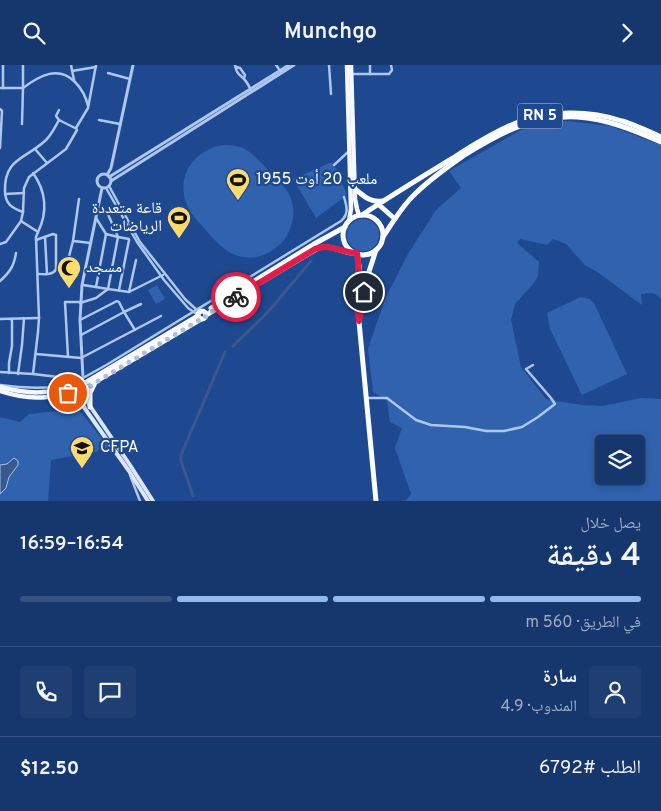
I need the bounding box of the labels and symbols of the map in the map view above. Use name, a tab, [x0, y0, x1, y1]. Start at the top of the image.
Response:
road number: RN 5	[518, 103, 562, 129]
sports icon: ملعب 20 أوت 1955	[225, 167, 251, 201]
place label: ملعب 20 أوت 1955	[256, 169, 377, 190]
place label: قاعة متعددة الرياضات	[92, 199, 162, 237]
sports icon: قاعة متعددة الرياضات	[166, 205, 192, 239]
mosque icon: مسجد	[56, 255, 82, 289]
place label: مسجد	[86, 258, 122, 278]
pin	[343, 271, 385, 313]
courier	[211, 272, 261, 322]
pin	[47, 372, 89, 414]
school or university icon: CFPA	[69, 435, 95, 469]
place label: CFPA	[100, 438, 139, 458]

